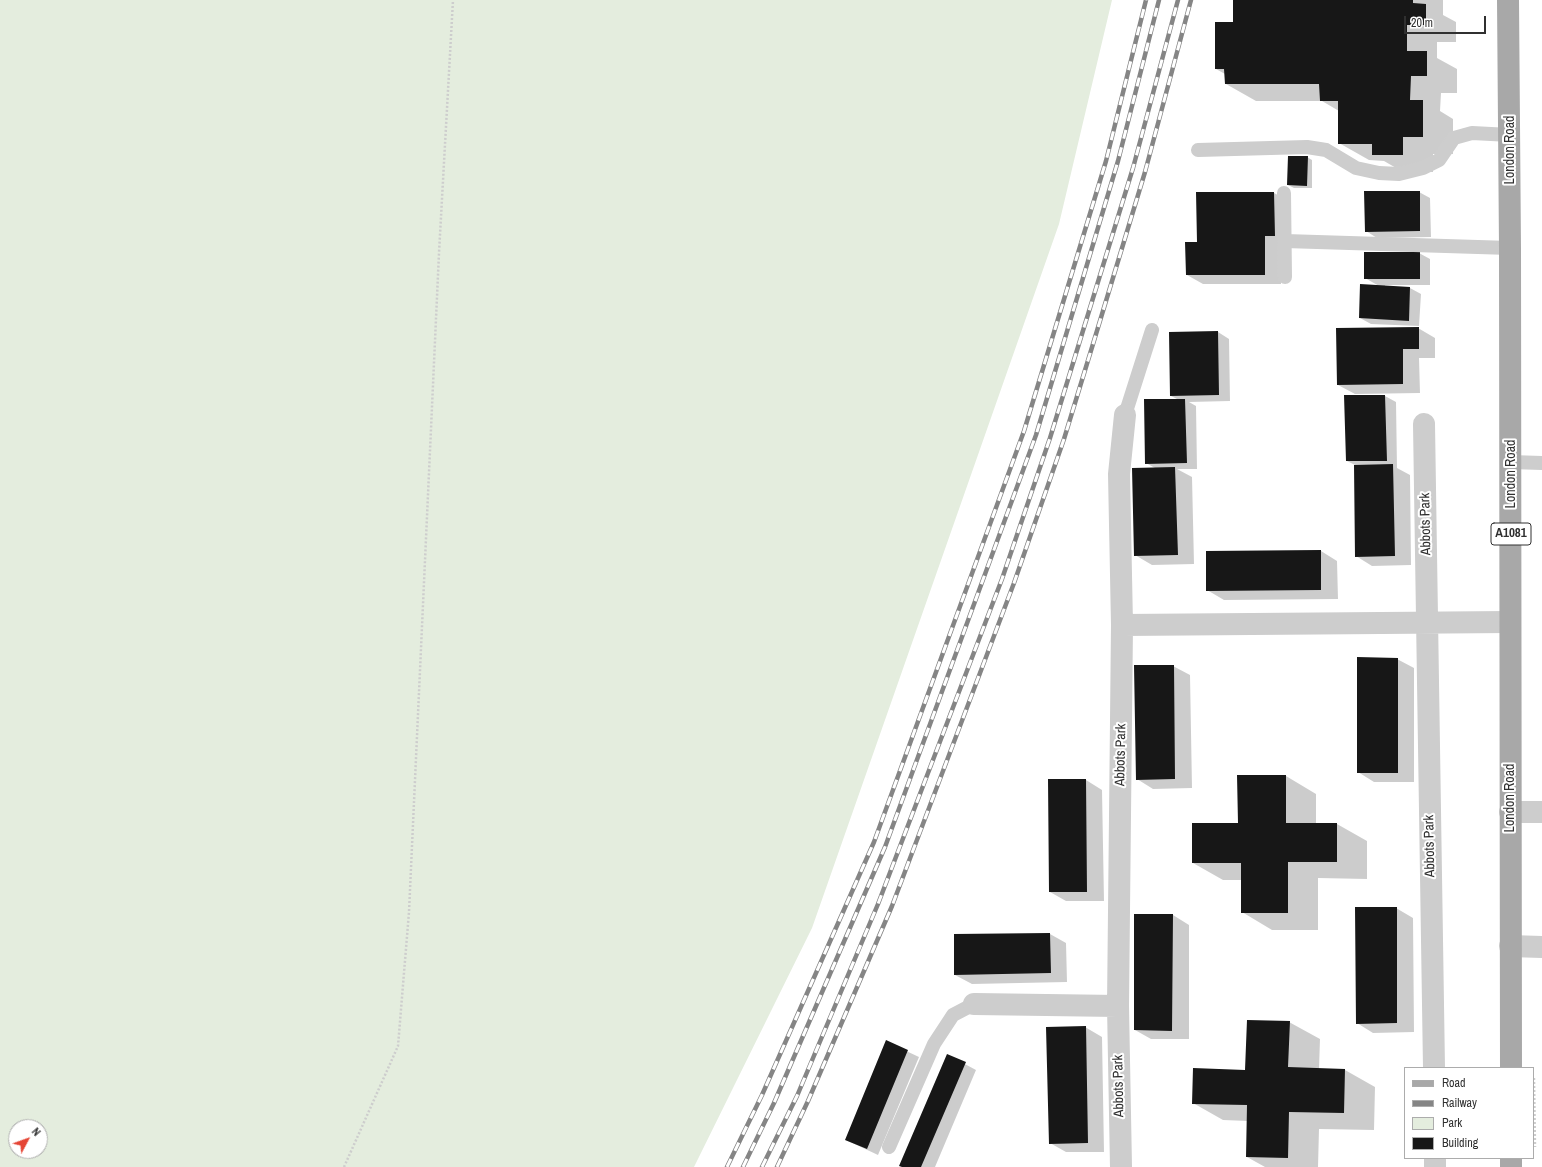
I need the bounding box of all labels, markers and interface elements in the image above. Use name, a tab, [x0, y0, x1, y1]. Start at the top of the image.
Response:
scale bar	[1406, 8, 1488, 34]
text: 20 m	[1411, 15, 1433, 31]
street label: London Road	[1502, 116, 1518, 184]
street label: London Road	[1503, 440, 1519, 508]
street label: Abbots Park	[1417, 493, 1435, 555]
road number: A1081	[1491, 523, 1531, 545]
street label: Abbots Park	[1112, 724, 1130, 786]
street label: London Road	[1502, 764, 1518, 832]
street label: Abbots Park	[1421, 815, 1439, 877]
street label: Abbots Park	[1110, 1055, 1128, 1117]
legend	[1404, 1067, 1534, 1159]
text: Road	[1442, 1075, 1466, 1091]
text: Railway	[1442, 1095, 1477, 1111]
text: Park	[1442, 1115, 1462, 1131]
north arrow	[8, 1119, 48, 1159]
text: N	[29, 1125, 44, 1139]
text: Building	[1442, 1135, 1478, 1151]

